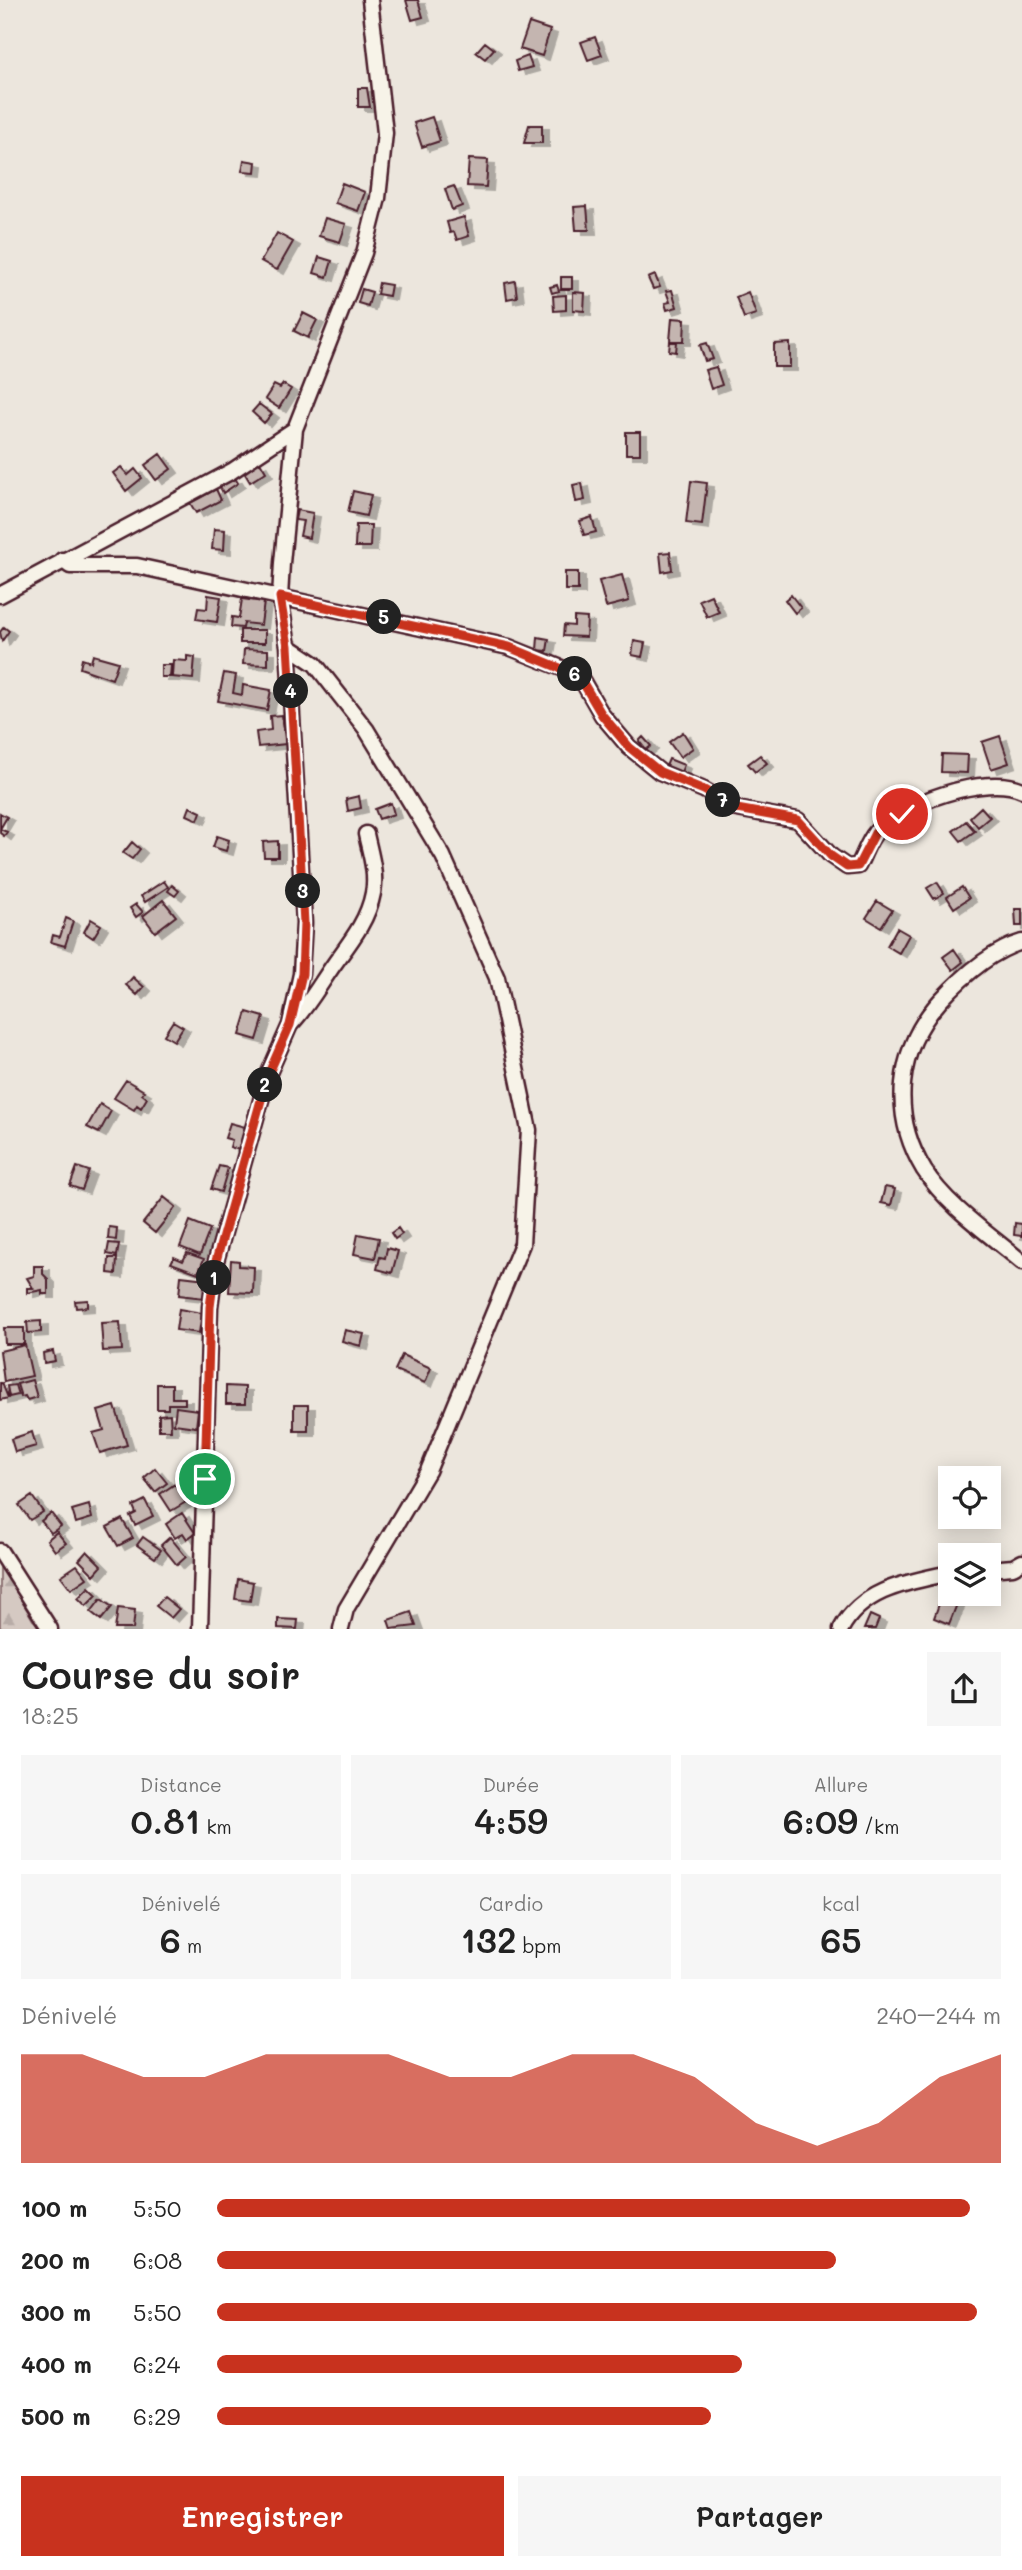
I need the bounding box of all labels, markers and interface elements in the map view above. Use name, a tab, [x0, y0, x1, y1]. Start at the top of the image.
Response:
pin: 5	[366, 600, 402, 634]
text: 5	[378, 604, 389, 629]
pin: 6	[558, 656, 592, 692]
text: 6	[569, 661, 580, 686]
pin: 4	[274, 674, 308, 708]
text: 4	[284, 678, 297, 703]
pin: 7	[706, 782, 740, 818]
pin	[872, 784, 932, 844]
text: 7	[717, 787, 728, 812]
icon: check	[883, 795, 921, 833]
pin: 3	[286, 874, 320, 908]
text: 3	[297, 878, 308, 903]
pin: 2	[247, 1068, 282, 1102]
text: 2	[259, 1072, 270, 1097]
pin: 1	[196, 1260, 232, 1296]
text: 1	[209, 1265, 218, 1290]
pin	[175, 1449, 235, 1509]
icon: arrive	[186, 1460, 224, 1498]
map controls	[938, 1466, 1001, 1606]
button: locate	[938, 1466, 1001, 1529]
button: layers	[938, 1543, 1001, 1606]
text: Course du soir	[21, 1649, 300, 1699]
button: share	[927, 1652, 1001, 1726]
text: 18:25	[21, 1700, 79, 1730]
text: Distance	[140, 1772, 222, 1797]
text: Durée	[483, 1772, 539, 1797]
text: Allure	[814, 1772, 868, 1797]
text: 0.81	[130, 1797, 200, 1843]
text: 4:59	[474, 1797, 548, 1843]
text: 6:09	[783, 1797, 858, 1843]
text: km	[200, 1814, 232, 1839]
text: /km	[858, 1814, 899, 1839]
text: Dénivelé	[141, 1891, 221, 1916]
text: Cardio	[479, 1891, 543, 1916]
text: kcal	[822, 1891, 860, 1916]
text: 6	[160, 1916, 181, 1962]
text: 132	[461, 1916, 516, 1962]
text: 65	[820, 1916, 862, 1962]
text: m	[181, 1933, 202, 1958]
text: bpm	[516, 1933, 561, 1958]
text: Dénivelé	[21, 2000, 117, 2030]
text: 240–244 m	[876, 2000, 1001, 2030]
text: 100 m	[21, 2193, 87, 2223]
text: 5:50	[133, 2193, 181, 2223]
text: 200 m	[21, 2245, 90, 2275]
text: 6:08	[133, 2245, 182, 2275]
text: 300 m	[21, 2297, 91, 2327]
text: 5:50	[133, 2297, 181, 2327]
text: 400 m	[21, 2349, 92, 2379]
text: 6:24	[133, 2349, 180, 2379]
text: 500 m	[21, 2401, 91, 2431]
text: 6:29	[133, 2401, 180, 2431]
button: Enregistrer	[21, 2476, 504, 2556]
button: Partager	[518, 2476, 1001, 2556]

